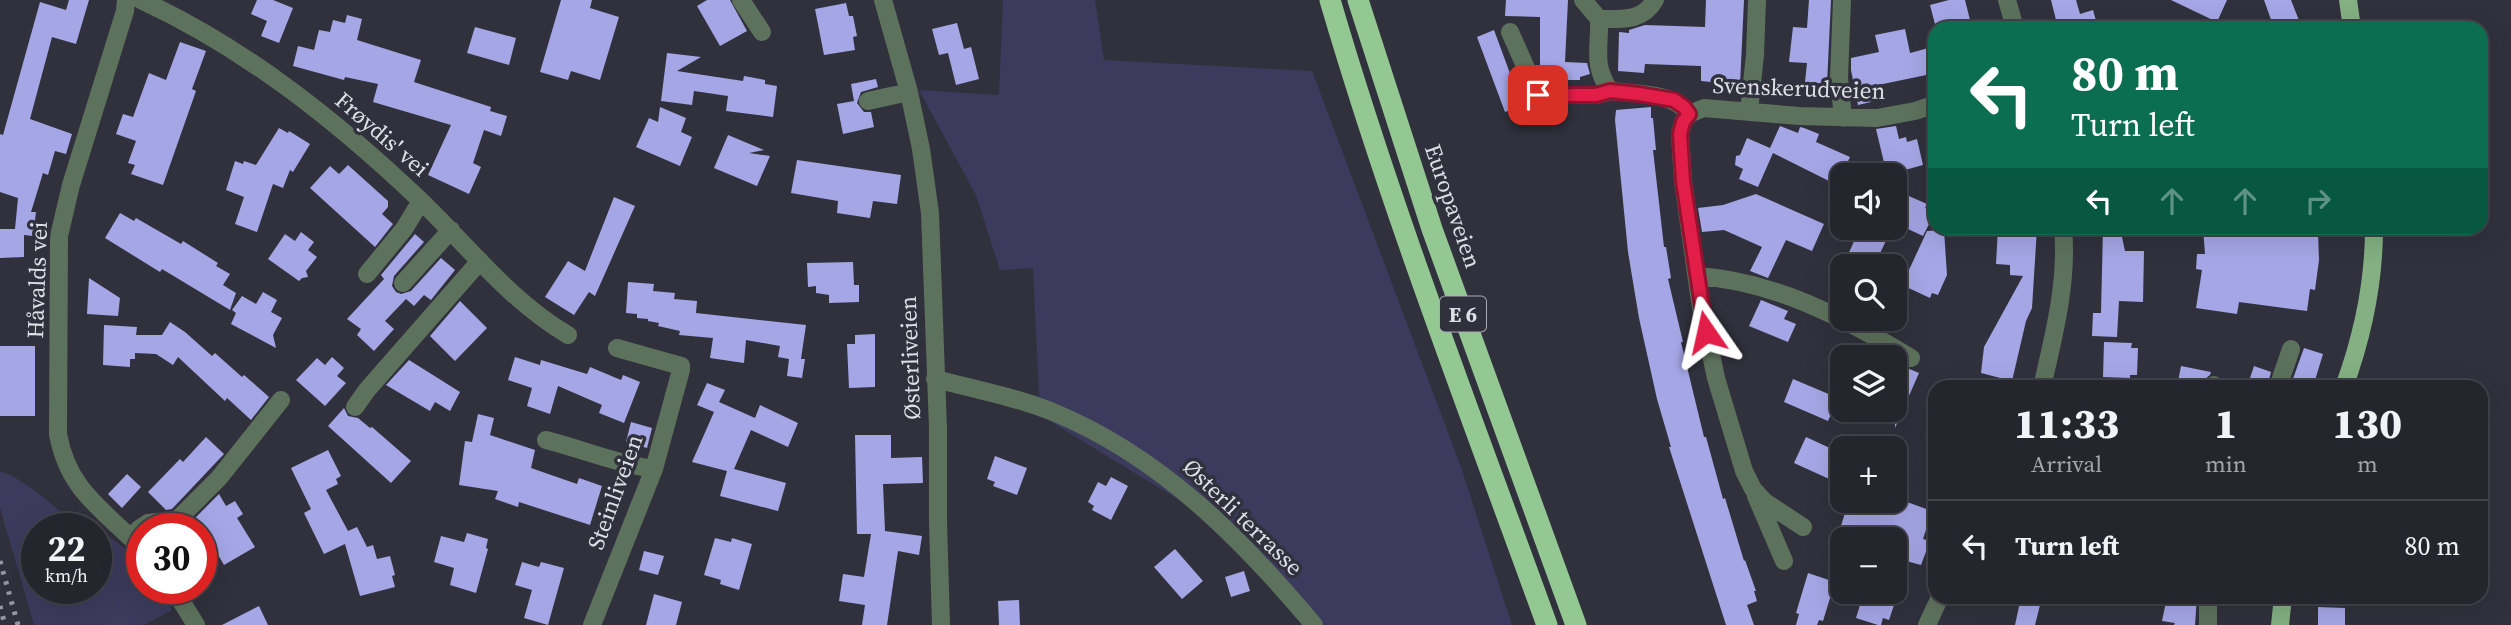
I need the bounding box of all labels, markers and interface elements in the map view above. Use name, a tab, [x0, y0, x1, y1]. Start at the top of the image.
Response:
text: 80 m	[2071, 39, 2179, 106]
icon: left	[1956, 49, 2047, 140]
pin	[1508, 65, 1568, 125]
street label: Svenskerudveien	[1712, 69, 1886, 107]
icon: arrive	[1519, 76, 1557, 114]
street label: Frøydis' vei	[328, 84, 436, 184]
text: Turn left	[2071, 103, 2195, 147]
street label: Europaveien	[1417, 140, 1489, 272]
map controls	[1830, 163, 1907, 604]
button: sound	[1830, 163, 1907, 240]
icon: left	[2080, 182, 2118, 220]
icon: ahead	[2153, 182, 2191, 220]
icon: ahead	[2226, 182, 2264, 220]
icon: right	[2299, 182, 2337, 220]
street label: Håvalds vei	[19, 221, 55, 339]
button: search	[1830, 254, 1907, 331]
position arrow	[1669, 295, 1743, 369]
street label: Østerliveien	[892, 296, 928, 420]
road number: E 6	[1440, 296, 1486, 332]
button: layers	[1830, 345, 1907, 422]
text: 11:33	[2014, 394, 2119, 452]
text: 1	[2214, 394, 2237, 452]
text: 130	[2333, 394, 2402, 452]
street label: Steinliveien	[579, 430, 651, 554]
button: +	[1830, 436, 1907, 513]
text: Arrival	[2031, 448, 2102, 480]
text: min	[2205, 448, 2247, 480]
text: m	[2357, 448, 2378, 480]
street label: Østerli terrasse	[1176, 451, 1310, 583]
speed limit sign: 30	[126, 513, 217, 604]
text: 22	[48, 525, 85, 573]
button: −	[1830, 527, 1907, 604]
icon: left	[1956, 527, 1994, 565]
text: Turn left	[2015, 528, 2119, 564]
text: 80 m	[2405, 528, 2460, 564]
text: km/h	[45, 563, 88, 588]

